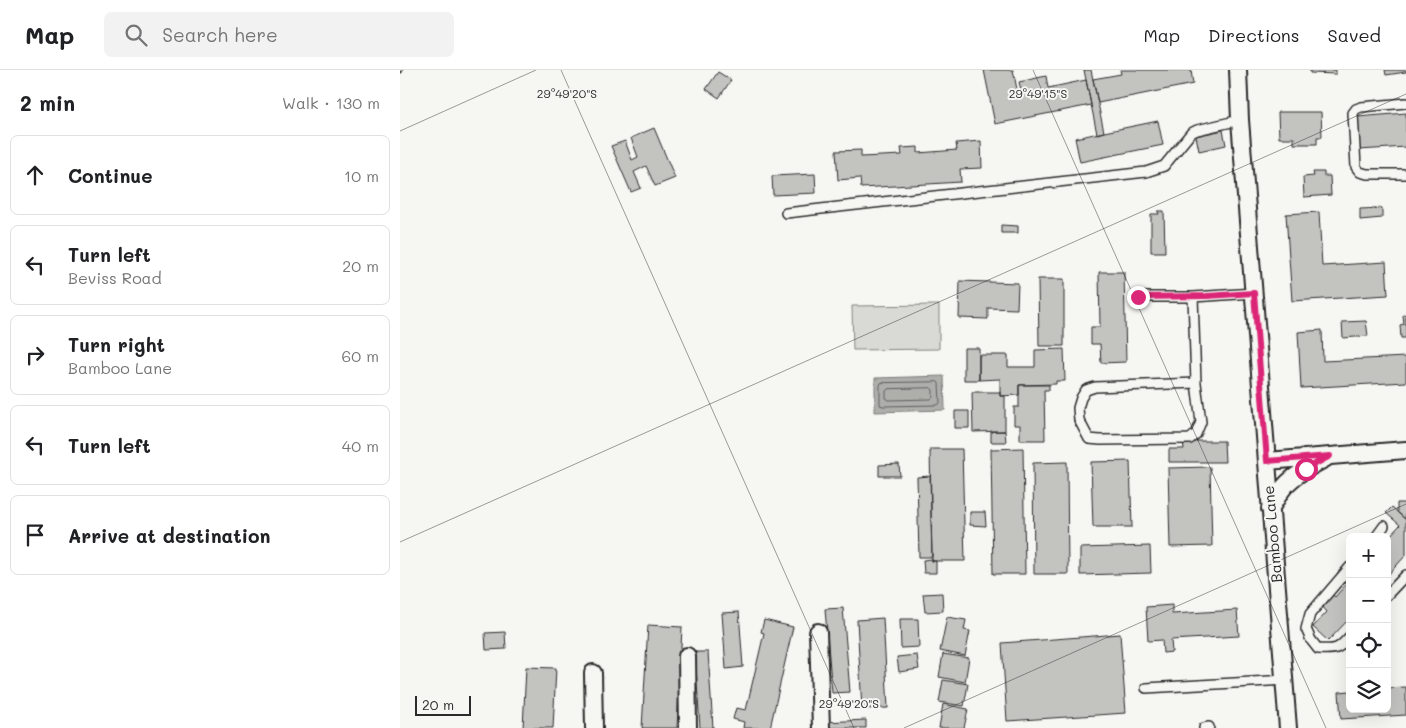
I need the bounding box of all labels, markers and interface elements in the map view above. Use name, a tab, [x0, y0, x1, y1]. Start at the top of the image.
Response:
search box	[104, 12, 454, 57]
text: Map	[25, 19, 74, 50]
icon: search	[122, 21, 150, 49]
text: Search here	[162, 22, 278, 47]
text: Map	[1143, 23, 1180, 47]
text: Directions	[1208, 23, 1300, 47]
text: Saved	[1328, 23, 1381, 47]
text: 29°49'20"S	[537, 85, 597, 101]
text: 29°49'15"S	[1009, 85, 1068, 101]
text: 2 min	[20, 89, 75, 116]
text: Walk · 130 m	[282, 92, 380, 113]
icon: ahead	[21, 161, 49, 189]
text: Continue	[68, 163, 153, 188]
text: 10 m	[344, 165, 379, 186]
text: Turn left	[68, 242, 151, 267]
icon: left	[21, 251, 49, 279]
text: 20 m	[342, 255, 379, 276]
text: Beviss Road	[68, 267, 162, 288]
route end	[1127, 286, 1150, 309]
text: Turn right	[68, 332, 165, 357]
icon: right	[21, 341, 49, 369]
text: 60 m	[342, 345, 379, 366]
text: Bamboo Lane	[68, 357, 172, 378]
icon: left	[21, 431, 49, 459]
text: Turn left	[68, 433, 151, 458]
text: 40 m	[342, 435, 379, 456]
route start	[1295, 458, 1318, 481]
street label: Bamboo Lane	[1258, 485, 1286, 584]
icon: arrive	[21, 521, 49, 549]
text: Arrive at destination	[68, 523, 271, 548]
map controls	[1346, 533, 1391, 713]
button: +	[1346, 533, 1391, 578]
button: −	[1346, 578, 1391, 623]
button: locate	[1346, 623, 1391, 668]
button: layers	[1346, 668, 1391, 713]
scale bar	[415, 693, 471, 716]
text: 20 m	[422, 695, 454, 714]
text: 29°49'20"S	[819, 695, 879, 711]

